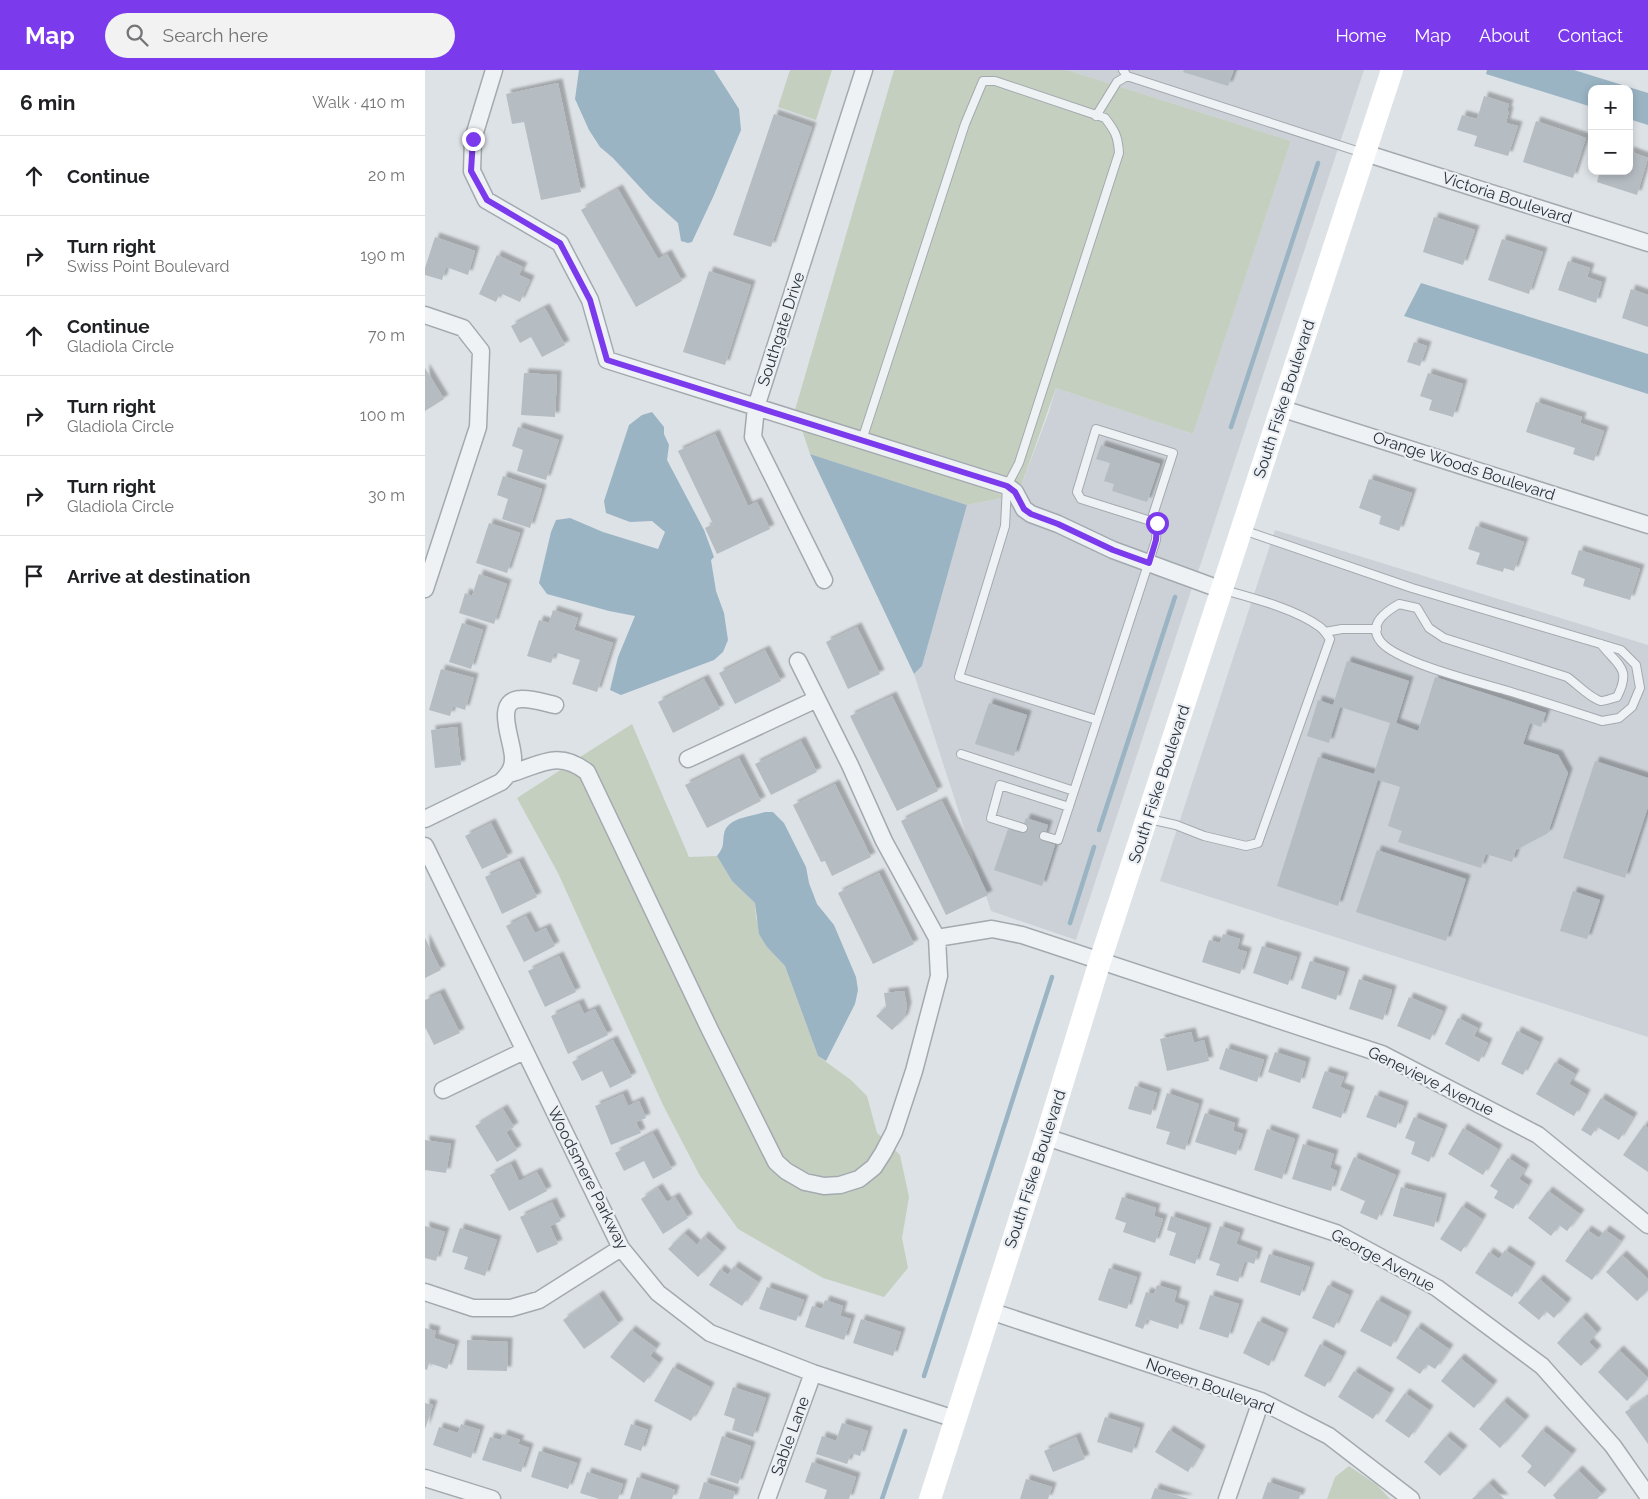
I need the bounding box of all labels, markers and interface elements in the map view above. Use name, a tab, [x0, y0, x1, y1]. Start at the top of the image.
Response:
search box	[105, 13, 455, 58]
text: Map	[25, 21, 75, 50]
icon: search	[123, 21, 151, 49]
text: Search here	[163, 24, 268, 46]
text: Home	[1335, 25, 1386, 46]
text: Map	[1414, 25, 1451, 46]
text: About	[1479, 25, 1530, 46]
text: Contact	[1558, 25, 1623, 46]
map controls	[1588, 85, 1633, 175]
button: +	[1588, 85, 1633, 130]
text: 6 min	[20, 90, 75, 115]
text: Walk · 410 m	[312, 93, 405, 112]
route end	[462, 128, 485, 151]
button: −	[1588, 130, 1633, 175]
icon: ahead	[20, 162, 48, 190]
text: Continue	[67, 165, 150, 187]
text: 20 m	[368, 166, 405, 185]
street label: Victoria Boulevard	[1440, 168, 1574, 228]
text: Turn right	[67, 235, 156, 257]
icon: right	[20, 242, 48, 270]
text: 190 m	[360, 246, 405, 265]
text: Swiss Point Boulevard	[67, 257, 230, 276]
street label: Southgate Drive	[754, 270, 808, 388]
text: Continue	[67, 315, 150, 337]
street label: South Fiske Boulevard	[1249, 317, 1319, 481]
icon: ahead	[20, 322, 48, 350]
text: 70 m	[368, 326, 405, 345]
text: Gladiola Circle	[67, 337, 174, 356]
text: Turn right	[67, 395, 156, 417]
icon: right	[20, 402, 48, 430]
text: 100 m	[360, 406, 405, 425]
text: Gladiola Circle	[67, 417, 174, 436]
street label: Orange Woods Boulevard	[1370, 428, 1558, 504]
text: Turn right	[67, 475, 156, 497]
icon: right	[20, 482, 48, 510]
text: 30 m	[368, 486, 405, 505]
text: Gladiola Circle	[67, 497, 174, 516]
route start	[1146, 512, 1169, 535]
icon: arrive	[20, 562, 48, 590]
text: Arrive at destination	[67, 565, 251, 587]
street label: South Fiske Boulevard	[1124, 702, 1194, 866]
street label: Genevieve Avenue	[1365, 1042, 1497, 1120]
street label: South Fiske Boulevard	[1000, 1087, 1070, 1251]
street label: Woodsmere Parkway	[544, 1103, 632, 1253]
street label: George Avenue	[1328, 1225, 1438, 1295]
street label: Noreen Boulevard	[1143, 1354, 1277, 1418]
street label: Sable Lane	[767, 1394, 813, 1478]

